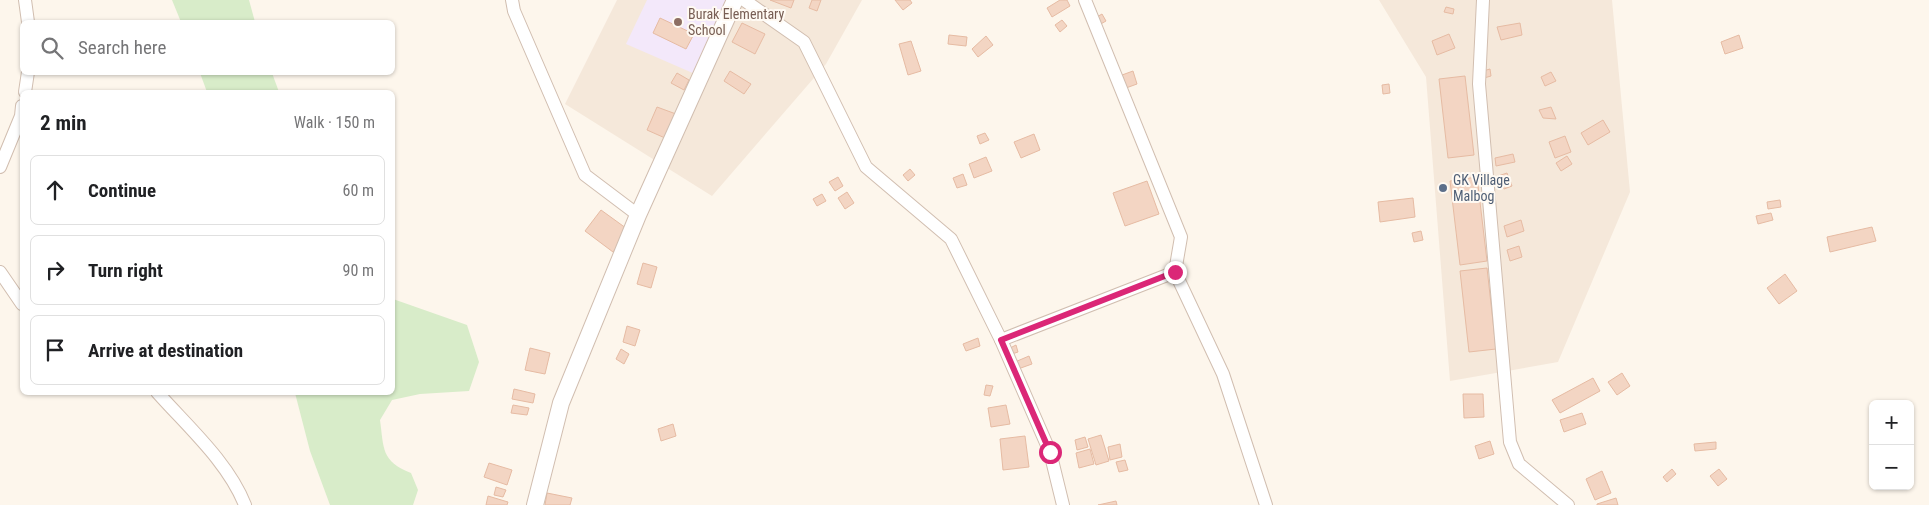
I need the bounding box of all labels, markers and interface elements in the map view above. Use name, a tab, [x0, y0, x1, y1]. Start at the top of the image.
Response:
place label: Burak Elementary School	[688, 6, 784, 38]
marker: Burak Elementary School	[672, 16, 684, 28]
search box	[20, 20, 395, 75]
icon: search	[38, 34, 66, 62]
text: Search here	[78, 36, 166, 59]
text: 2 min	[40, 111, 87, 135]
text: Walk · 150 m	[294, 113, 375, 132]
place label: GK Village Malbog	[1453, 172, 1510, 204]
icon: ahead	[41, 176, 69, 204]
text: Continue	[88, 179, 156, 202]
text: 60 m	[342, 181, 374, 200]
marker: GK Village Malbog	[1437, 182, 1449, 194]
icon: right	[41, 256, 69, 284]
text: Turn right	[88, 259, 163, 282]
text: 90 m	[342, 261, 374, 280]
route end	[1164, 261, 1187, 284]
icon: arrive	[41, 336, 69, 364]
text: Arrive at destination	[88, 339, 243, 362]
map controls	[1869, 400, 1914, 490]
button: +	[1869, 400, 1914, 445]
route start	[1039, 441, 1062, 464]
button: −	[1869, 445, 1914, 490]

